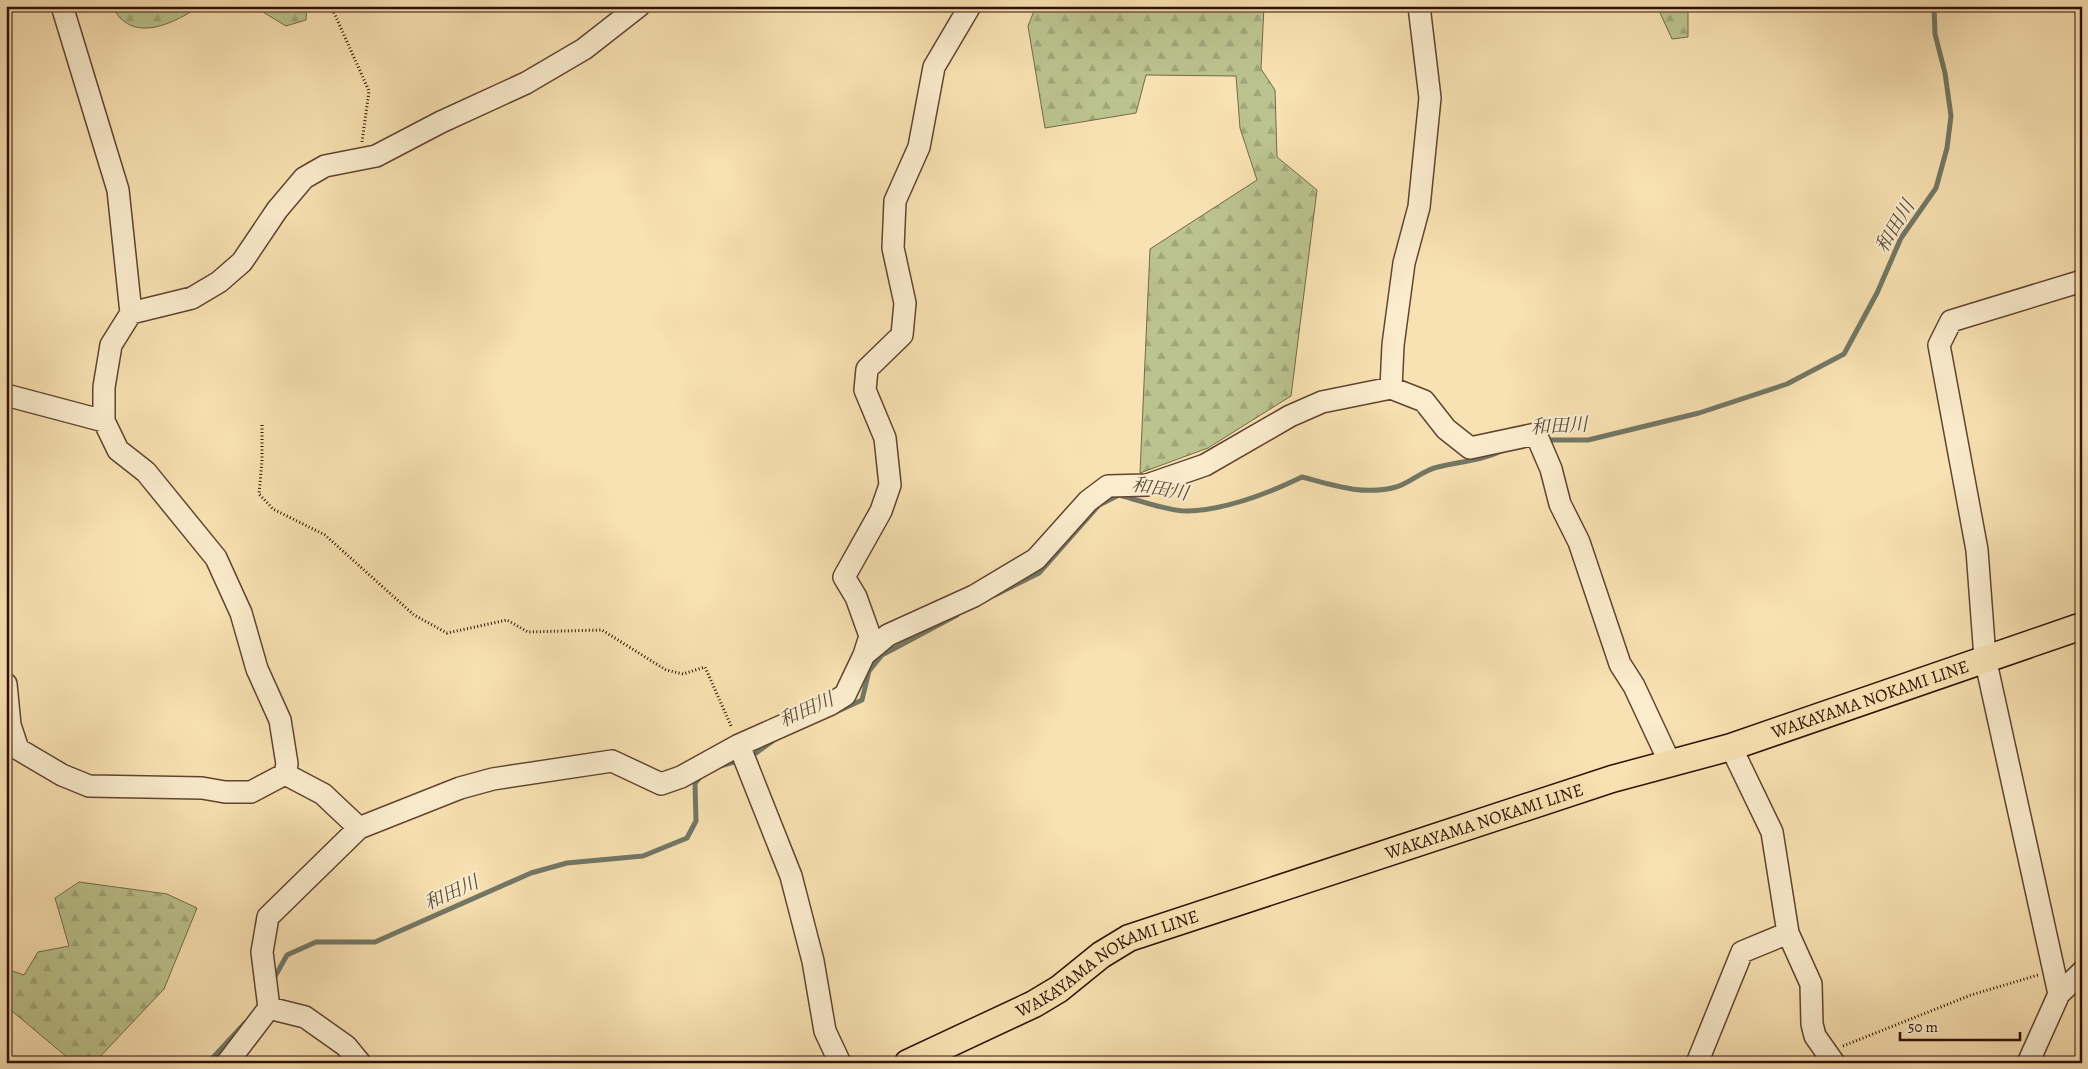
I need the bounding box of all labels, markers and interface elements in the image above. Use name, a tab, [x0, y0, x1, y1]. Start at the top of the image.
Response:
water label: 和田川	[1869, 194, 1922, 258]
water label: 和田川	[1530, 411, 1590, 440]
water label: 和田川	[1129, 471, 1192, 507]
street label: WAKAYAMA NOKAMI LINE	[1767, 654, 1972, 744]
water label: 和田川	[775, 686, 840, 733]
street label: WAKAYAMA NOKAMI LINE	[1381, 777, 1586, 865]
water label: 和田川	[420, 869, 485, 916]
street label: WAKAYAMA NOKAMI LINE	[1011, 904, 1202, 1023]
scale bar	[1900, 1009, 2020, 1041]
text: 50 m	[1908, 1017, 1938, 1037]

